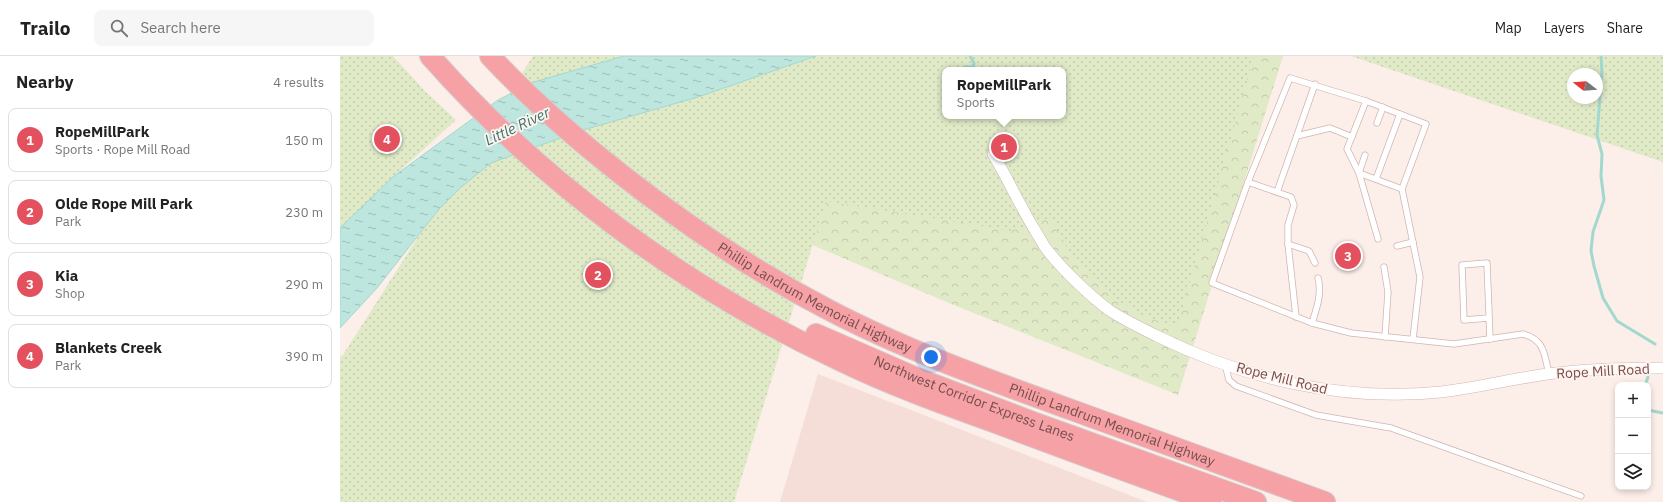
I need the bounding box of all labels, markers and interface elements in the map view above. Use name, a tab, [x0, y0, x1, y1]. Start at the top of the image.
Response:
search box	[94, 10, 374, 46]
text: Trailo	[20, 16, 70, 40]
icon: search	[108, 17, 130, 39]
text: Search here	[140, 18, 221, 37]
text: Map	[1495, 19, 1522, 37]
text: Layers	[1544, 19, 1585, 37]
text: Share	[1607, 19, 1643, 37]
popup	[942, 67, 1066, 119]
north arrow	[1567, 68, 1603, 104]
text: Nearby	[16, 71, 74, 93]
text: 4 results	[273, 74, 324, 91]
text: RopeMillPark	[957, 75, 1051, 94]
text: Sports	[957, 94, 995, 111]
water label: Little River	[481, 102, 553, 149]
text: RopeMillPark	[55, 122, 149, 141]
pin: 4	[374, 124, 400, 154]
text: 1	[26, 132, 34, 149]
text: 150 m	[285, 132, 323, 149]
pin: 1	[991, 132, 1017, 162]
text: Sports · Rope Mill Road	[55, 141, 190, 158]
text: Olde Rope Mill Park	[55, 194, 193, 213]
text: 2	[26, 204, 34, 221]
text: 230 m	[285, 204, 323, 221]
text: Park	[55, 213, 81, 230]
street label: Phillip Landrum Memorial Highway	[714, 238, 914, 357]
pin: 3	[1335, 241, 1361, 271]
pin: 2	[585, 260, 611, 290]
text: Kia	[55, 266, 78, 285]
text: 3	[26, 276, 34, 293]
text: 290 m	[285, 276, 323, 293]
text: Shop	[55, 285, 85, 302]
text: Blankets Creek	[55, 338, 162, 357]
your location	[921, 347, 941, 367]
text: 4	[26, 348, 34, 365]
text: 390 m	[285, 348, 323, 365]
street label: Northwest Corridor Express Lanes	[871, 351, 1077, 445]
text: Park	[55, 357, 81, 374]
street label: Rope Mill Road	[1234, 358, 1330, 398]
street label: Rope Mill Road	[1556, 360, 1650, 382]
street label: Phillip Landrum Memorial Highway	[1007, 379, 1218, 470]
map controls	[1615, 382, 1651, 490]
button: +	[1615, 382, 1651, 418]
button: −	[1615, 418, 1651, 454]
button: layers	[1615, 454, 1651, 490]

